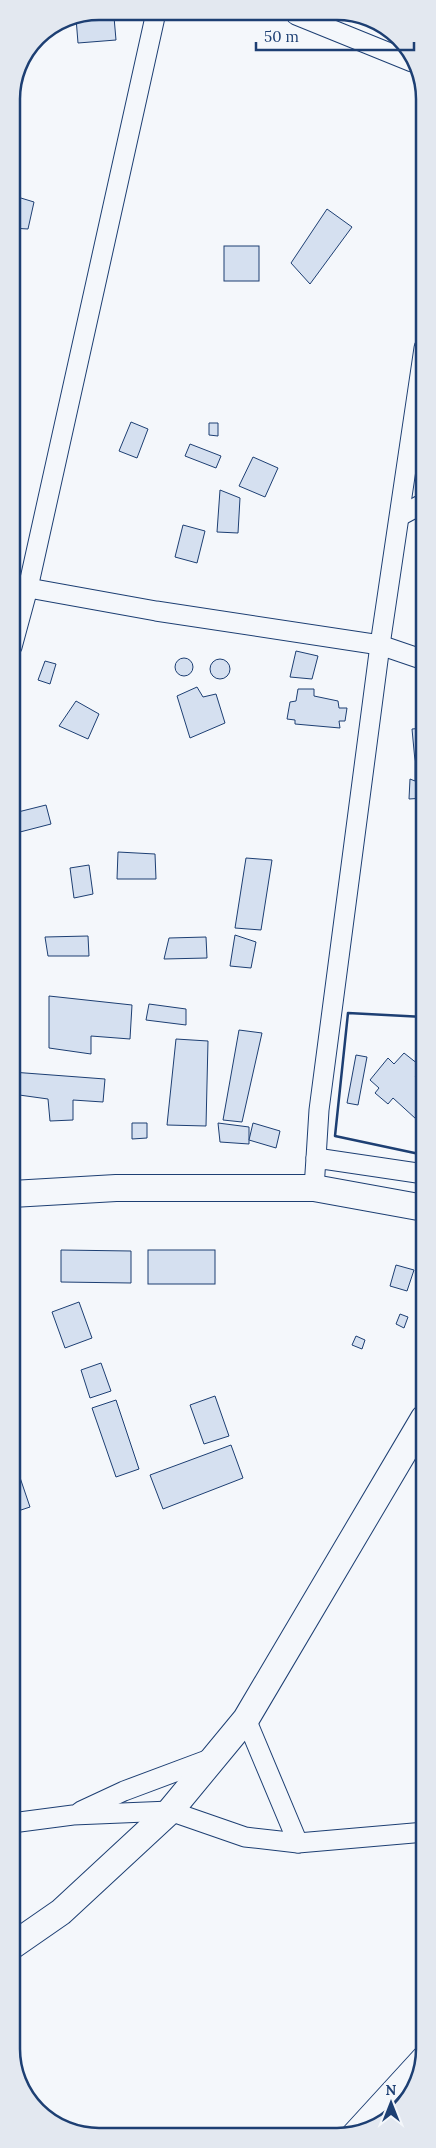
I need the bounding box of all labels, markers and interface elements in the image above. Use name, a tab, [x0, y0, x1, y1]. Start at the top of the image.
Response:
scale bar	[256, 20, 414, 52]
text: 50 m	[264, 27, 299, 46]
north arrow	[366, 2078, 416, 2128]
text: N	[386, 2081, 397, 2099]

